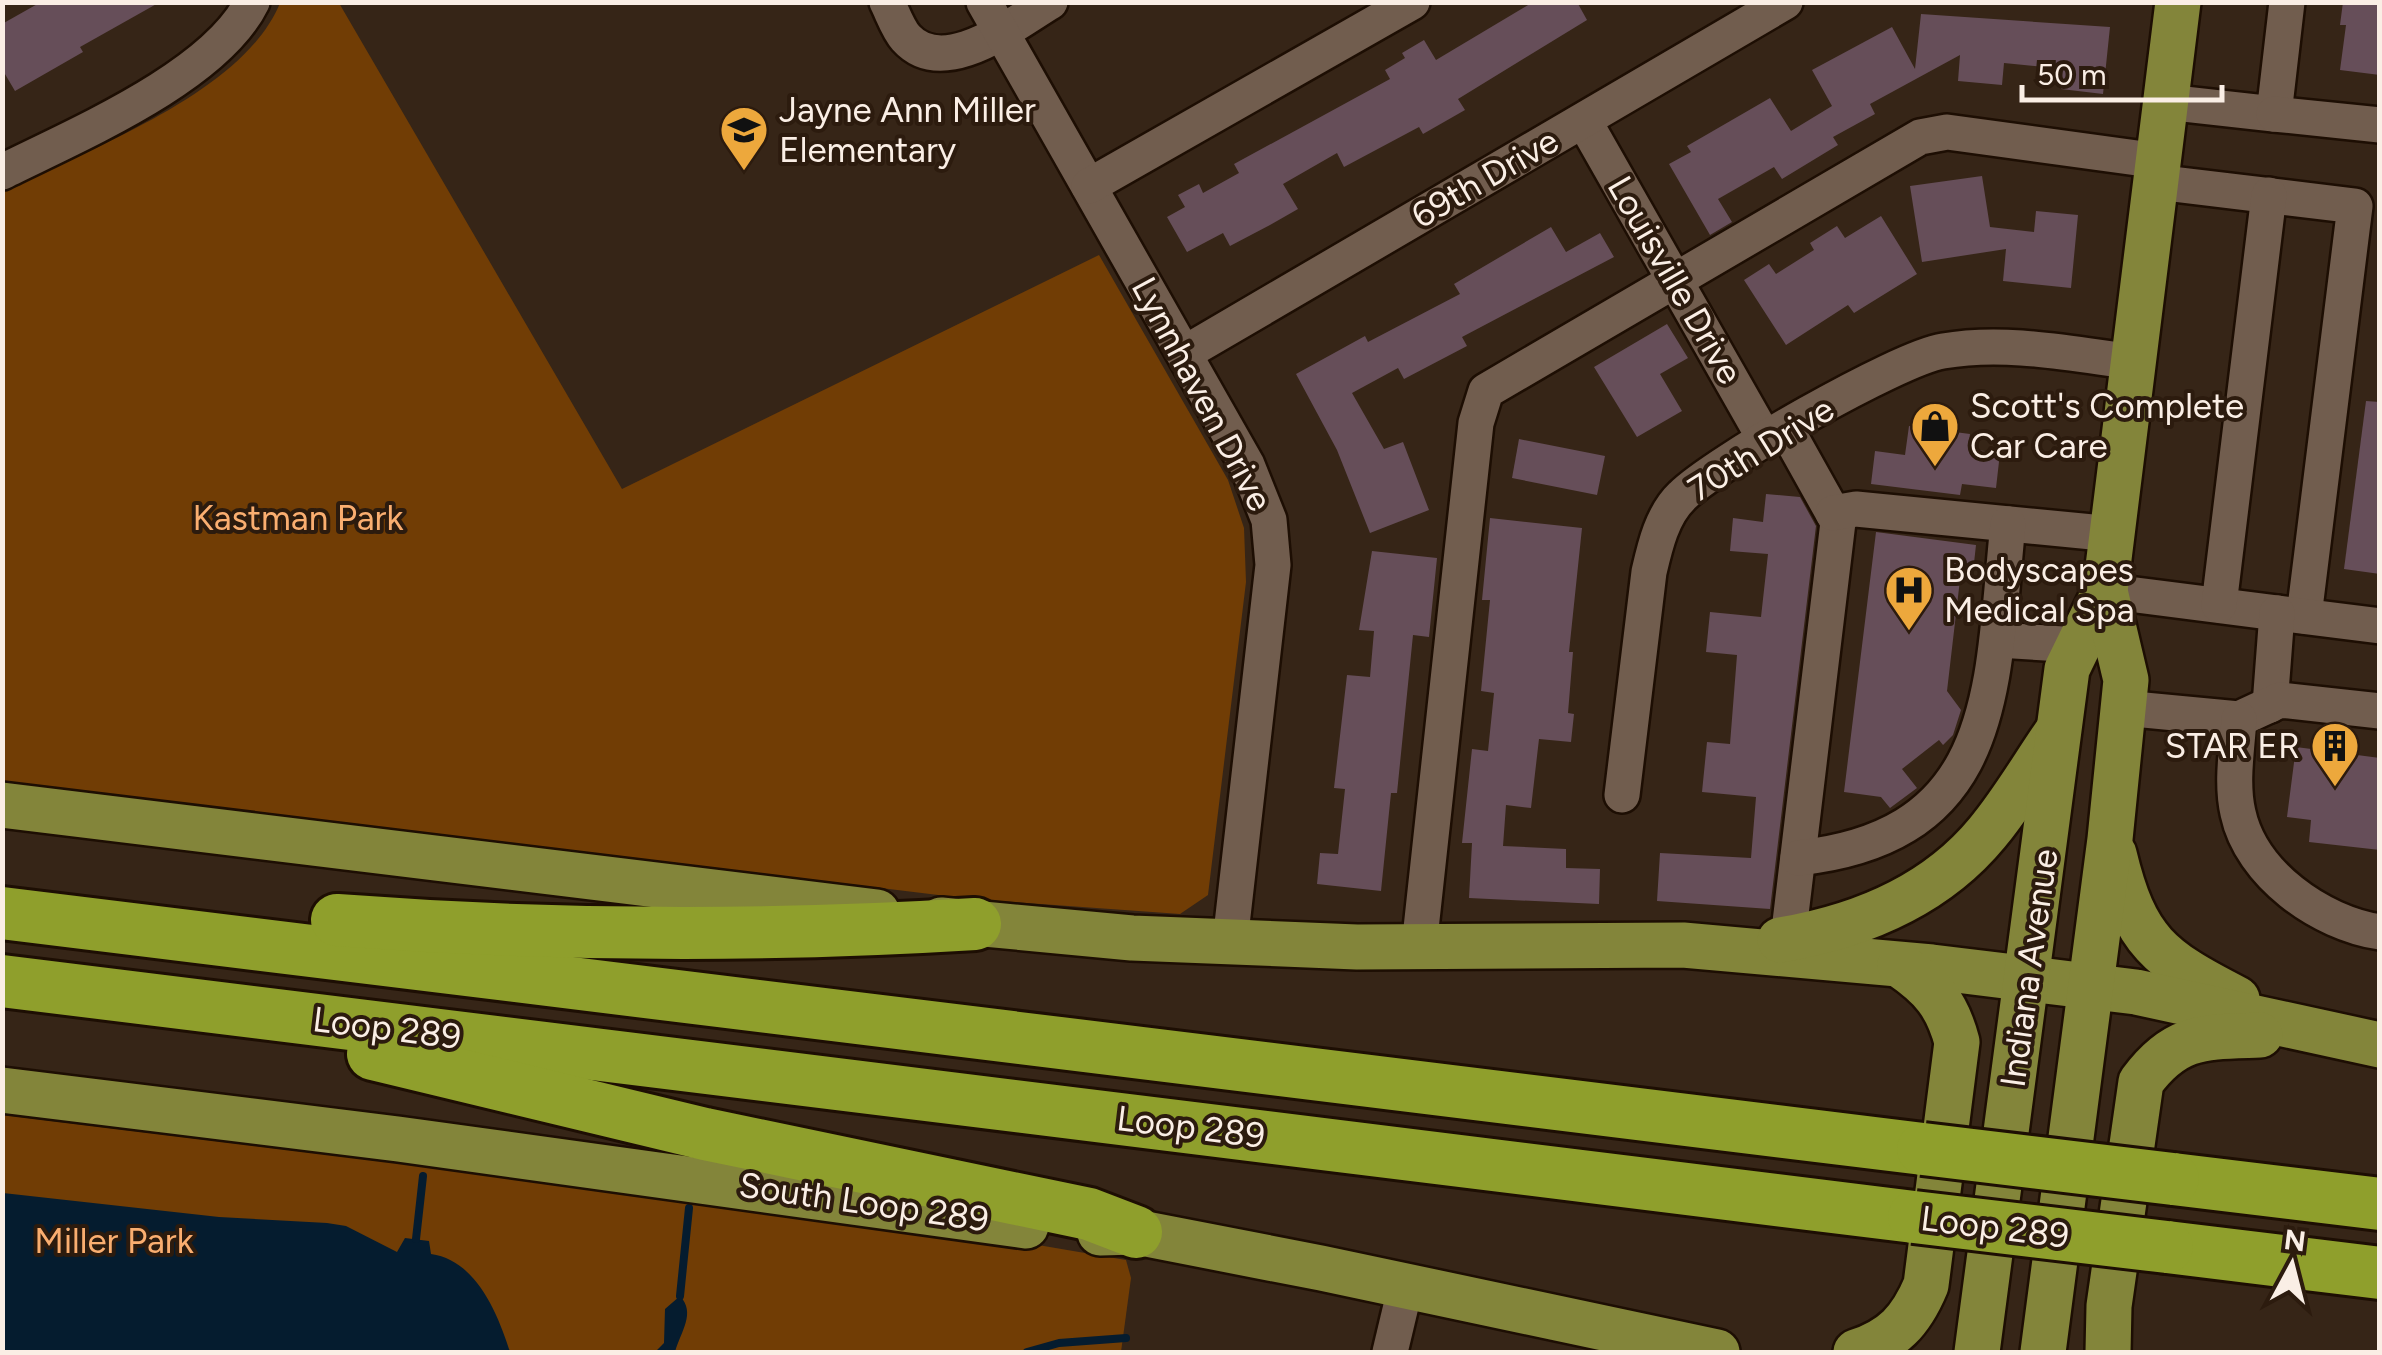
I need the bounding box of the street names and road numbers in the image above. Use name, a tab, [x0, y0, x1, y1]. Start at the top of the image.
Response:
street label: 69th Drive	[1404, 119, 1566, 237]
street label: Louisville Drive	[1599, 169, 1751, 391]
street label: Lynnhaven Drive	[1123, 270, 1281, 518]
street label: 70th Drive	[1681, 388, 1841, 510]
street label: Indiana Avenue	[1992, 846, 2066, 1090]
street label: Loop 289	[310, 998, 464, 1058]
street label: Loop 289	[1114, 1097, 1268, 1157]
street label: South Loop 289	[736, 1164, 992, 1240]
street label: Loop 289	[1918, 1197, 2072, 1257]

